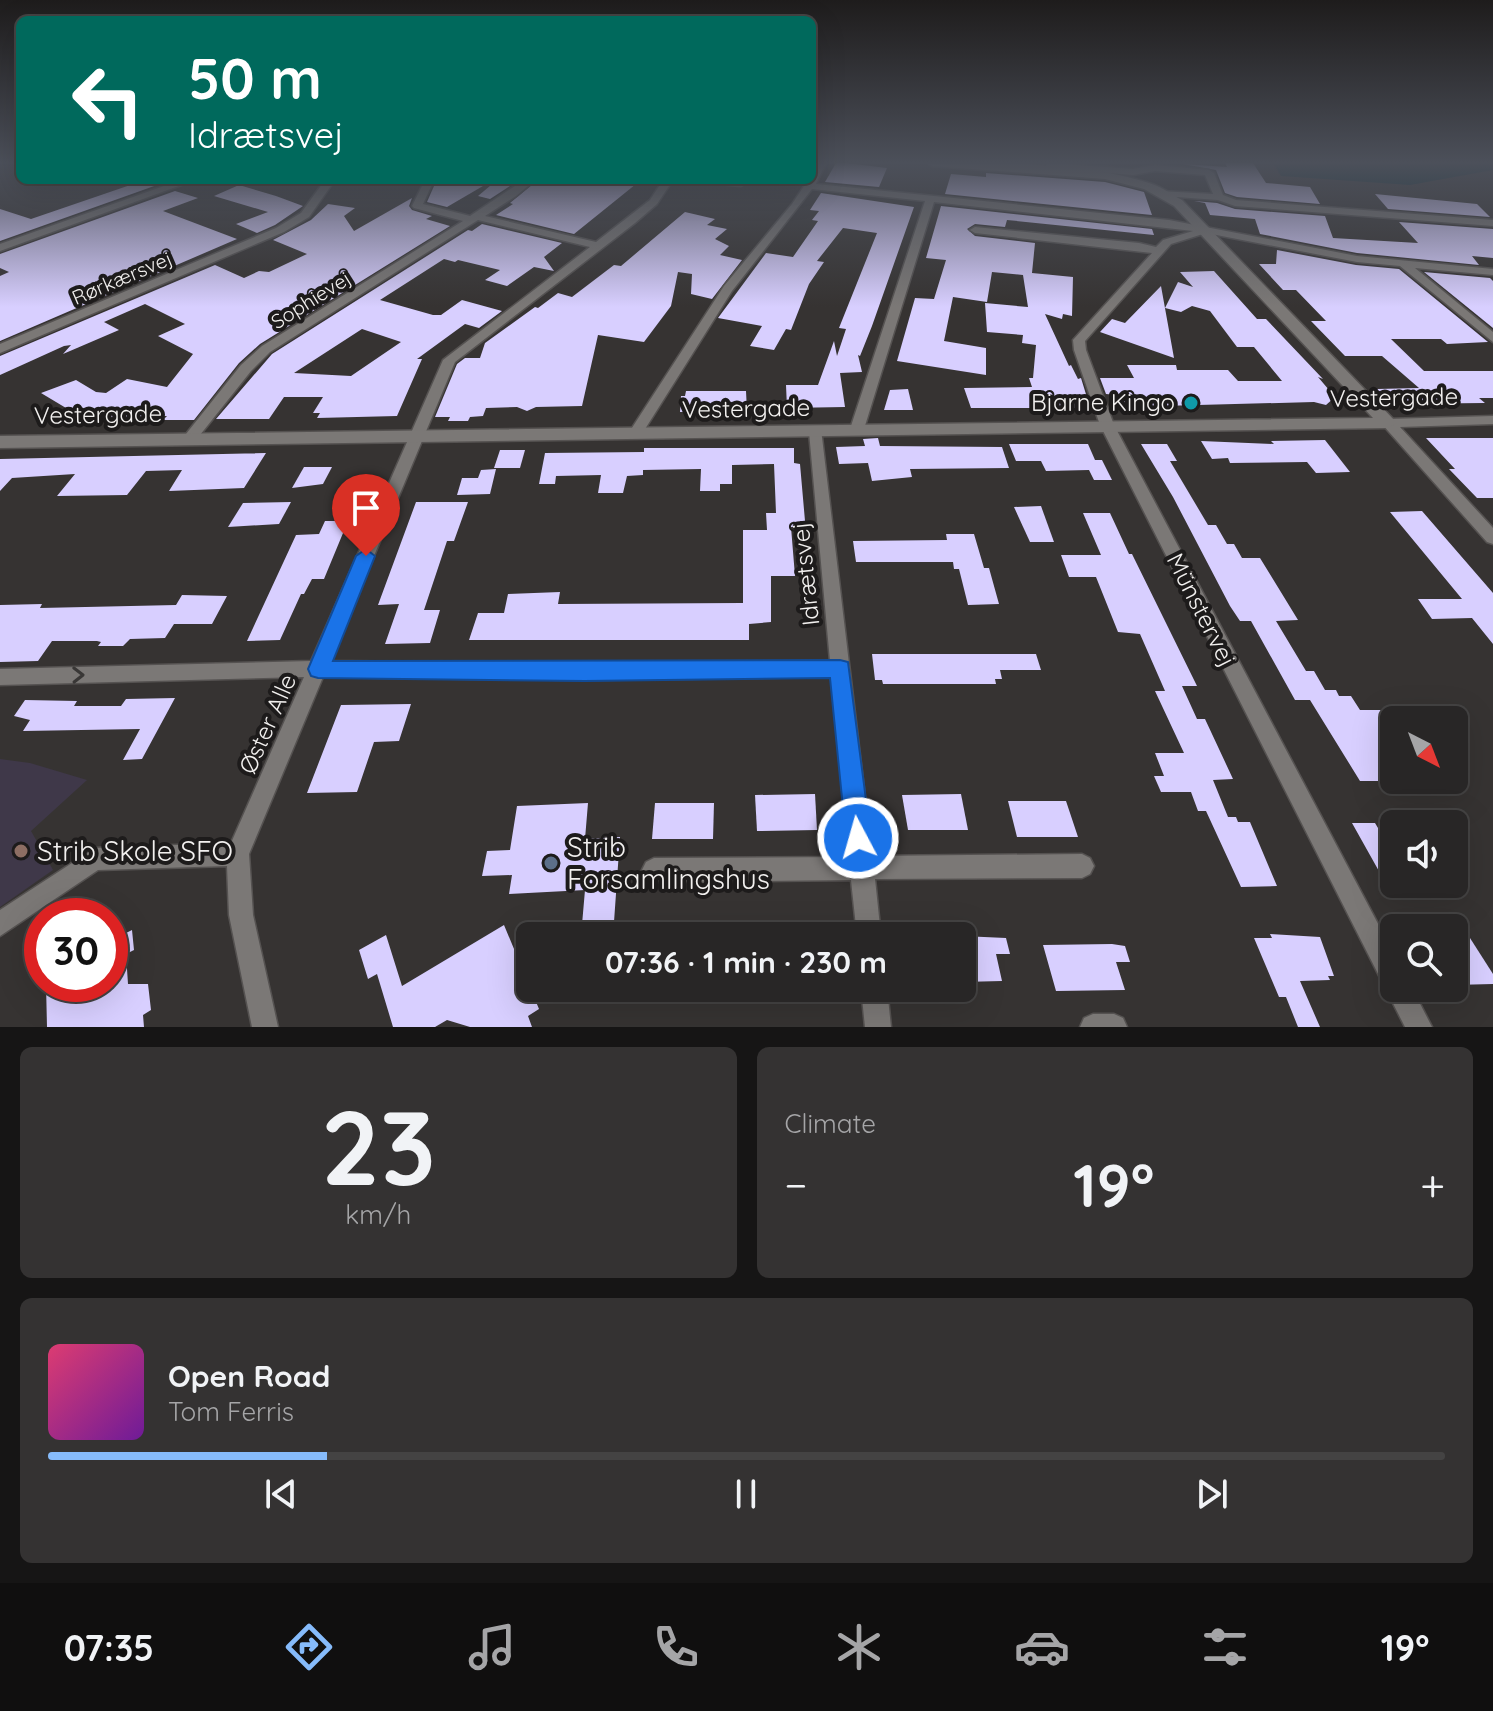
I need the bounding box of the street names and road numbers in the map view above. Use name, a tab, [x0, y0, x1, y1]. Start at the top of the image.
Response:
street label: Rørkærsvej	[68, 245, 176, 310]
street label: Sophievej	[266, 265, 355, 334]
street label: Vestergade	[1330, 381, 1458, 413]
street label: Vestergade	[682, 392, 810, 424]
street label: Vestergade	[34, 398, 162, 430]
street label: Idrætsvej	[785, 521, 825, 627]
street label: Münstervej	[1161, 548, 1243, 671]
street label: Øster Alle	[232, 669, 302, 778]

